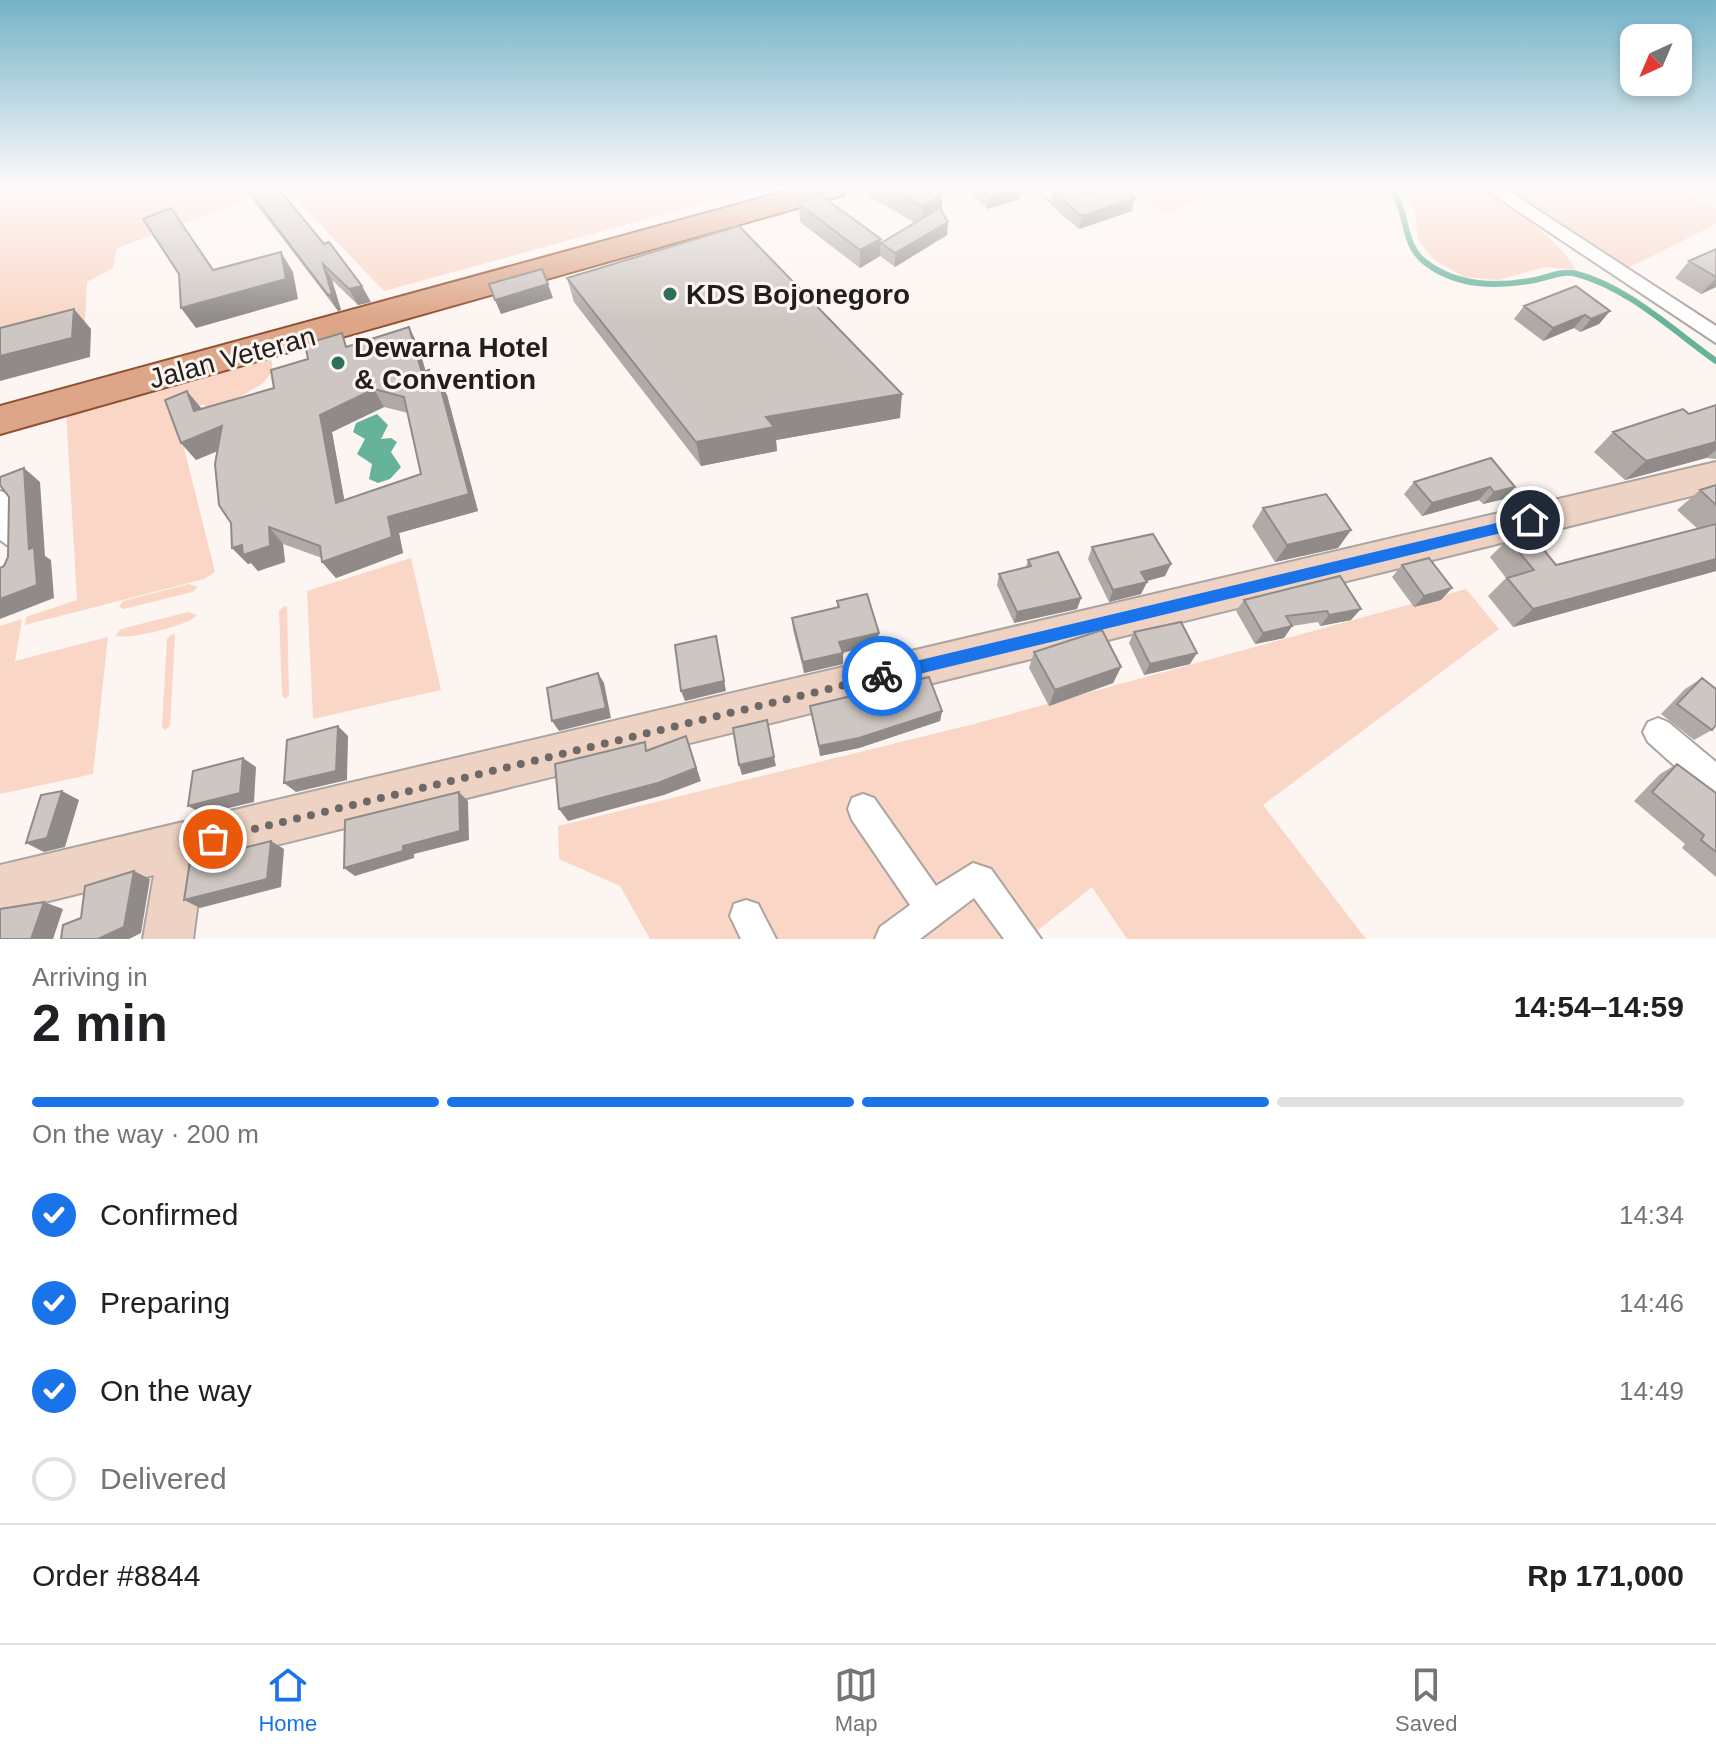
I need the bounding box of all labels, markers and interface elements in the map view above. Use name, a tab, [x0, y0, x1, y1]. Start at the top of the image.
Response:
north arrow	[1620, 24, 1692, 96]
map controls	[1620, 24, 1692, 96]
place label: KDS Bojonegoro	[686, 279, 910, 310]
marker: KDS Bojonegoro	[661, 285, 679, 303]
street label: Jalan Veteran	[145, 320, 319, 395]
place label: Dewarna Hotel & Convention	[354, 332, 549, 395]
marker: Dewarna Hotel & Convention	[329, 354, 347, 372]
pin	[1496, 486, 1564, 554]
icon: home	[1508, 498, 1552, 542]
courier	[842, 636, 922, 716]
icon: bike	[860, 654, 904, 698]
pin	[179, 805, 247, 873]
icon: bag	[191, 817, 235, 861]
text: Arriving in	[32, 962, 148, 992]
text: 14:54–14:59	[1514, 990, 1684, 1023]
text: 2 min	[32, 994, 168, 1052]
text: On the way · 200 m	[32, 1119, 259, 1149]
icon: check	[32, 1193, 76, 1237]
text: Confirmed	[100, 1198, 238, 1231]
text: 14:34	[1619, 1200, 1684, 1230]
icon: check	[32, 1281, 76, 1325]
text: Preparing	[100, 1286, 230, 1319]
text: 14:46	[1619, 1288, 1684, 1318]
icon: check	[32, 1369, 76, 1413]
text: On the way	[100, 1374, 252, 1407]
text: 14:49	[1619, 1376, 1684, 1406]
text: Delivered	[100, 1462, 227, 1495]
text: Order #8844	[32, 1559, 200, 1592]
text: Rp 171,000	[1527, 1559, 1684, 1592]
tab: Home	[258, 1663, 317, 1737]
tab: Map	[834, 1663, 878, 1737]
tab: Saved	[1395, 1663, 1458, 1737]

